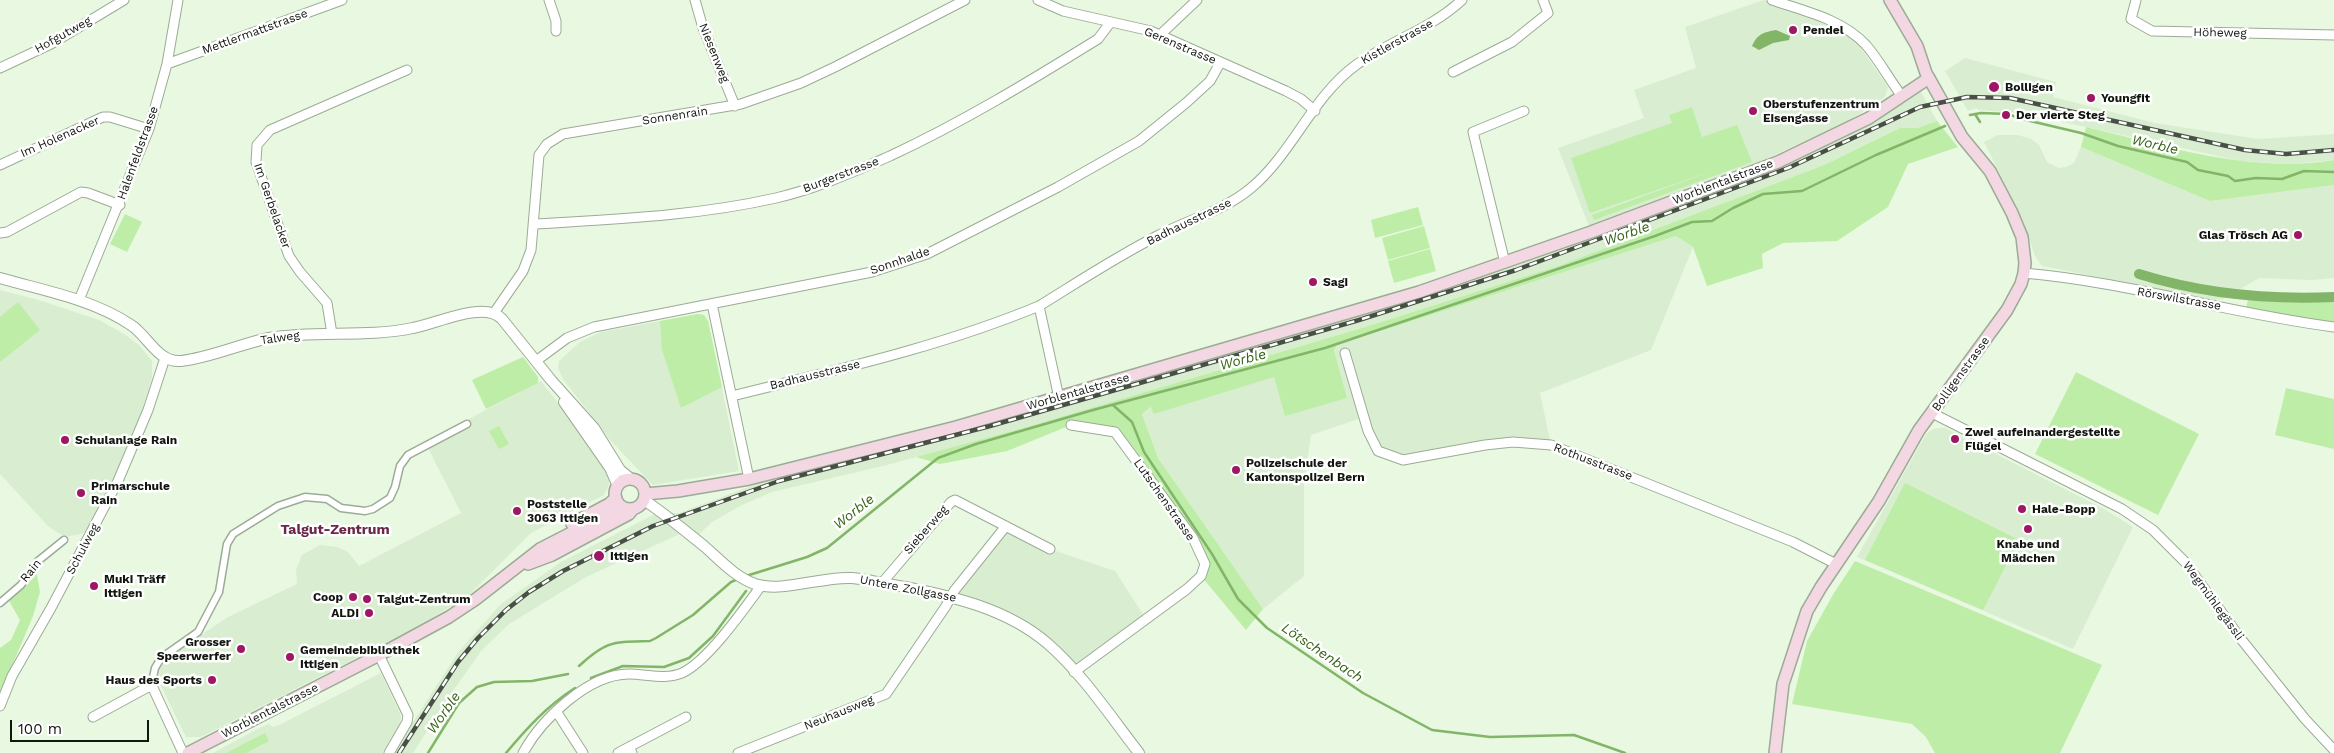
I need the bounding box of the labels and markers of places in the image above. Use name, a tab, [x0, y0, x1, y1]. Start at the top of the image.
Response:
place label: Pendel	[1803, 23, 1844, 37]
marker: Pendel	[1787, 24, 1799, 36]
marker: Bolligen	[1987, 80, 2001, 94]
place label: Bolligen	[2005, 80, 2053, 94]
place label: Youngfit	[2101, 91, 2150, 105]
marker: Youngfit	[2085, 92, 2097, 104]
place label: Oberstufenzentrum Eisengasse	[1763, 97, 1879, 125]
marker: Oberstufenzentrum Eisengasse	[1747, 105, 1759, 117]
place label: Der vierte Steg	[2016, 108, 2105, 122]
marker: Der vierte Steg	[2000, 109, 2012, 121]
place label: Glas Trösch AG	[2199, 228, 2288, 242]
marker: Glas Trösch AG	[2292, 229, 2304, 241]
place label: Sagi	[1323, 275, 1348, 289]
marker: Sagi	[1307, 276, 1319, 288]
place label: Zwei aufeinandergestellte Flügel	[1965, 425, 2120, 453]
place label: Schulanlage Rain	[75, 433, 177, 447]
marker: Zwei aufeinandergestellte Flügel	[1949, 433, 1961, 445]
marker: Schulanlage Rain	[59, 434, 71, 446]
place label: Polizeischule der Kantonspolizei Bern	[1246, 456, 1365, 484]
marker: Polizeischule der Kantonspolizei Bern	[1230, 464, 1242, 476]
place label: Primarschule Rain	[91, 479, 170, 507]
marker: Primarschule Rain	[75, 487, 87, 499]
place label: Poststelle 3063 Ittigen	[527, 497, 598, 525]
place label: Hale-Bopp	[2032, 502, 2095, 516]
marker: Hale-Bopp	[2016, 503, 2028, 515]
marker: Poststelle 3063 Ittigen	[511, 505, 523, 517]
marker: Knabe und Mädchen	[2022, 523, 2034, 535]
place label: Knabe und Mädchen	[1997, 537, 2059, 565]
marker: Ittigen	[592, 549, 606, 563]
place label: Ittigen	[610, 549, 648, 563]
place label: Muki Träff Ittigen	[104, 572, 166, 600]
marker: Muki Träff Ittigen	[88, 580, 100, 592]
place label: Coop	[313, 590, 343, 604]
marker: Coop	[347, 591, 359, 603]
place label: Talgut-Zentrum	[377, 592, 471, 606]
marker: Talgut-Zentrum	[361, 593, 373, 605]
place label: ALDI	[331, 606, 359, 620]
marker: ALDI	[363, 607, 375, 619]
place label: Grosser Speerwerfer	[157, 635, 231, 663]
marker: Grosser Speerwerfer	[235, 643, 247, 655]
place label: Gemeindebibliothek Ittigen	[300, 643, 420, 671]
marker: Gemeindebibliothek Ittigen	[284, 651, 296, 663]
place label: Haus des Sports	[106, 673, 202, 687]
marker: Haus des Sports	[206, 674, 218, 686]

